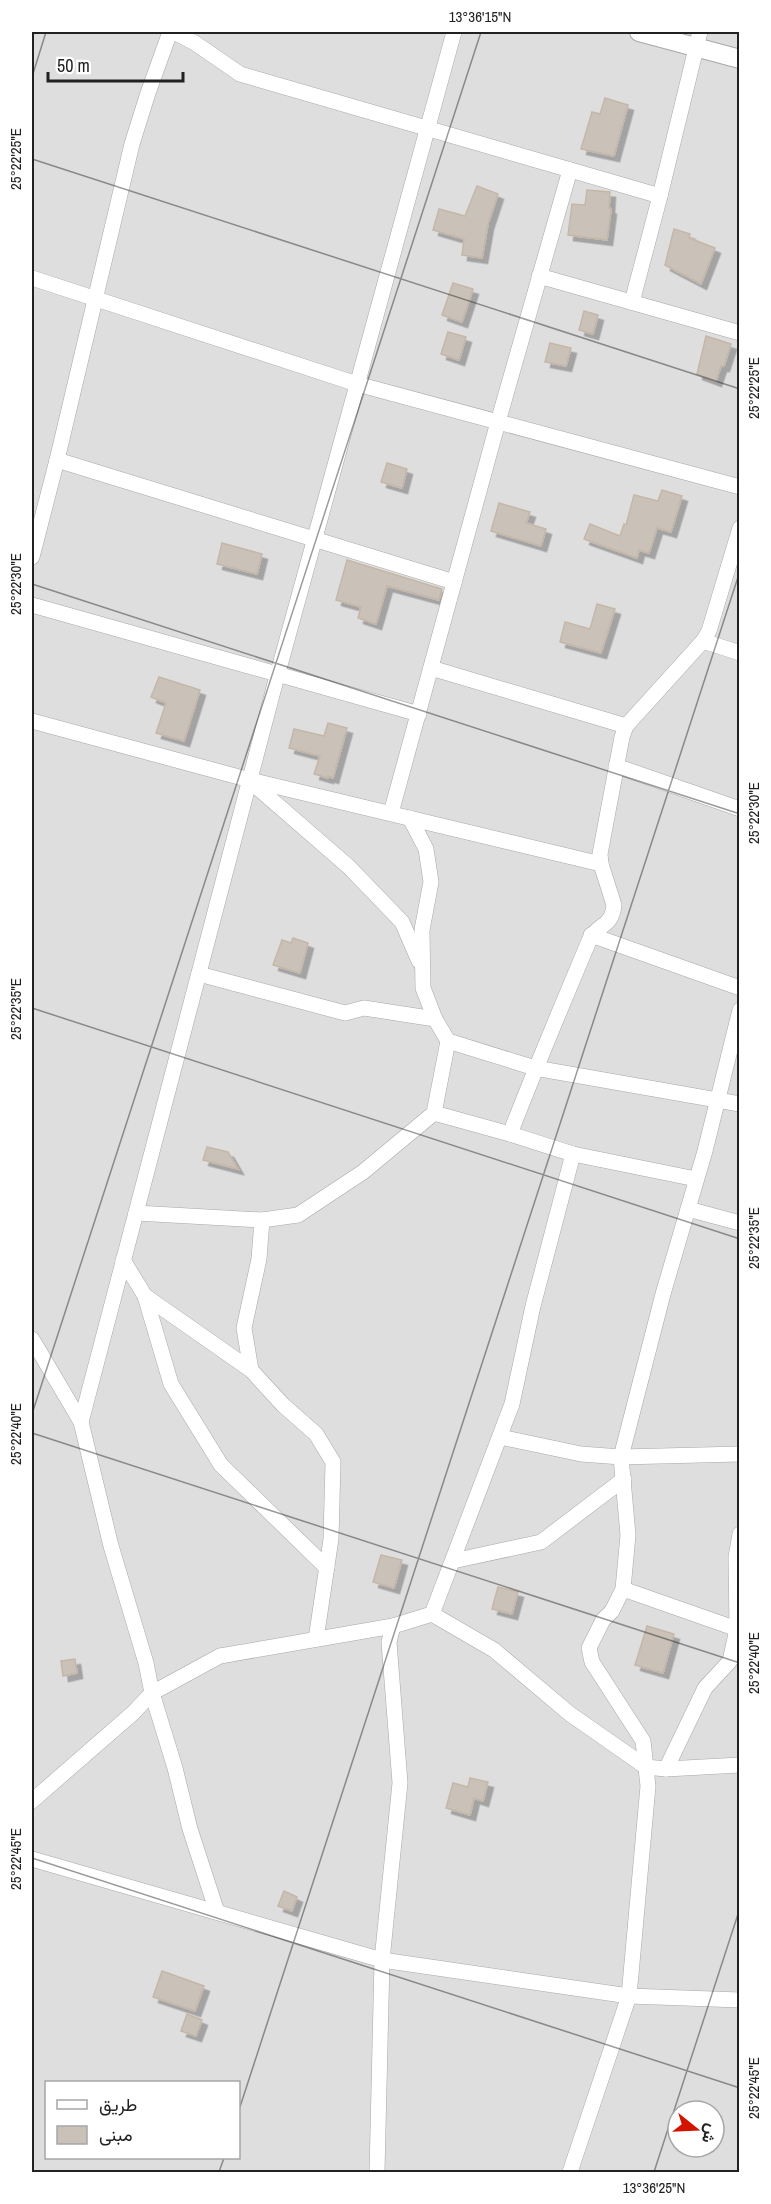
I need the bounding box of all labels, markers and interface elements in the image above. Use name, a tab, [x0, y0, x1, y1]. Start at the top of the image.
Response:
text: 13°36'15"N	[449, 6, 511, 27]
scale bar	[48, 45, 183, 83]
text: 50 m	[57, 53, 90, 78]
text: 25°22'25"E	[5, 128, 26, 190]
text: 25°22'25"E	[743, 357, 764, 419]
text: 25°22'30"E	[5, 553, 26, 615]
text: 25°22'30"E	[743, 782, 764, 844]
text: 25°22'35"E	[5, 978, 26, 1040]
text: 25°22'35"E	[743, 1207, 764, 1269]
text: 25°22'40"E	[5, 1403, 26, 1465]
text: 25°22'40"E	[743, 1632, 764, 1694]
text: 25°22'45"E	[5, 1828, 26, 1890]
text: 25°22'45"E	[743, 2057, 764, 2119]
legend	[45, 2081, 240, 2159]
text: طريق	[99, 2092, 137, 2117]
north arrow	[666, 2099, 726, 2159]
text: ش	[697, 2121, 724, 2146]
text: مبنى	[99, 2122, 133, 2147]
text: 13°36'25"N	[623, 2177, 685, 2198]

